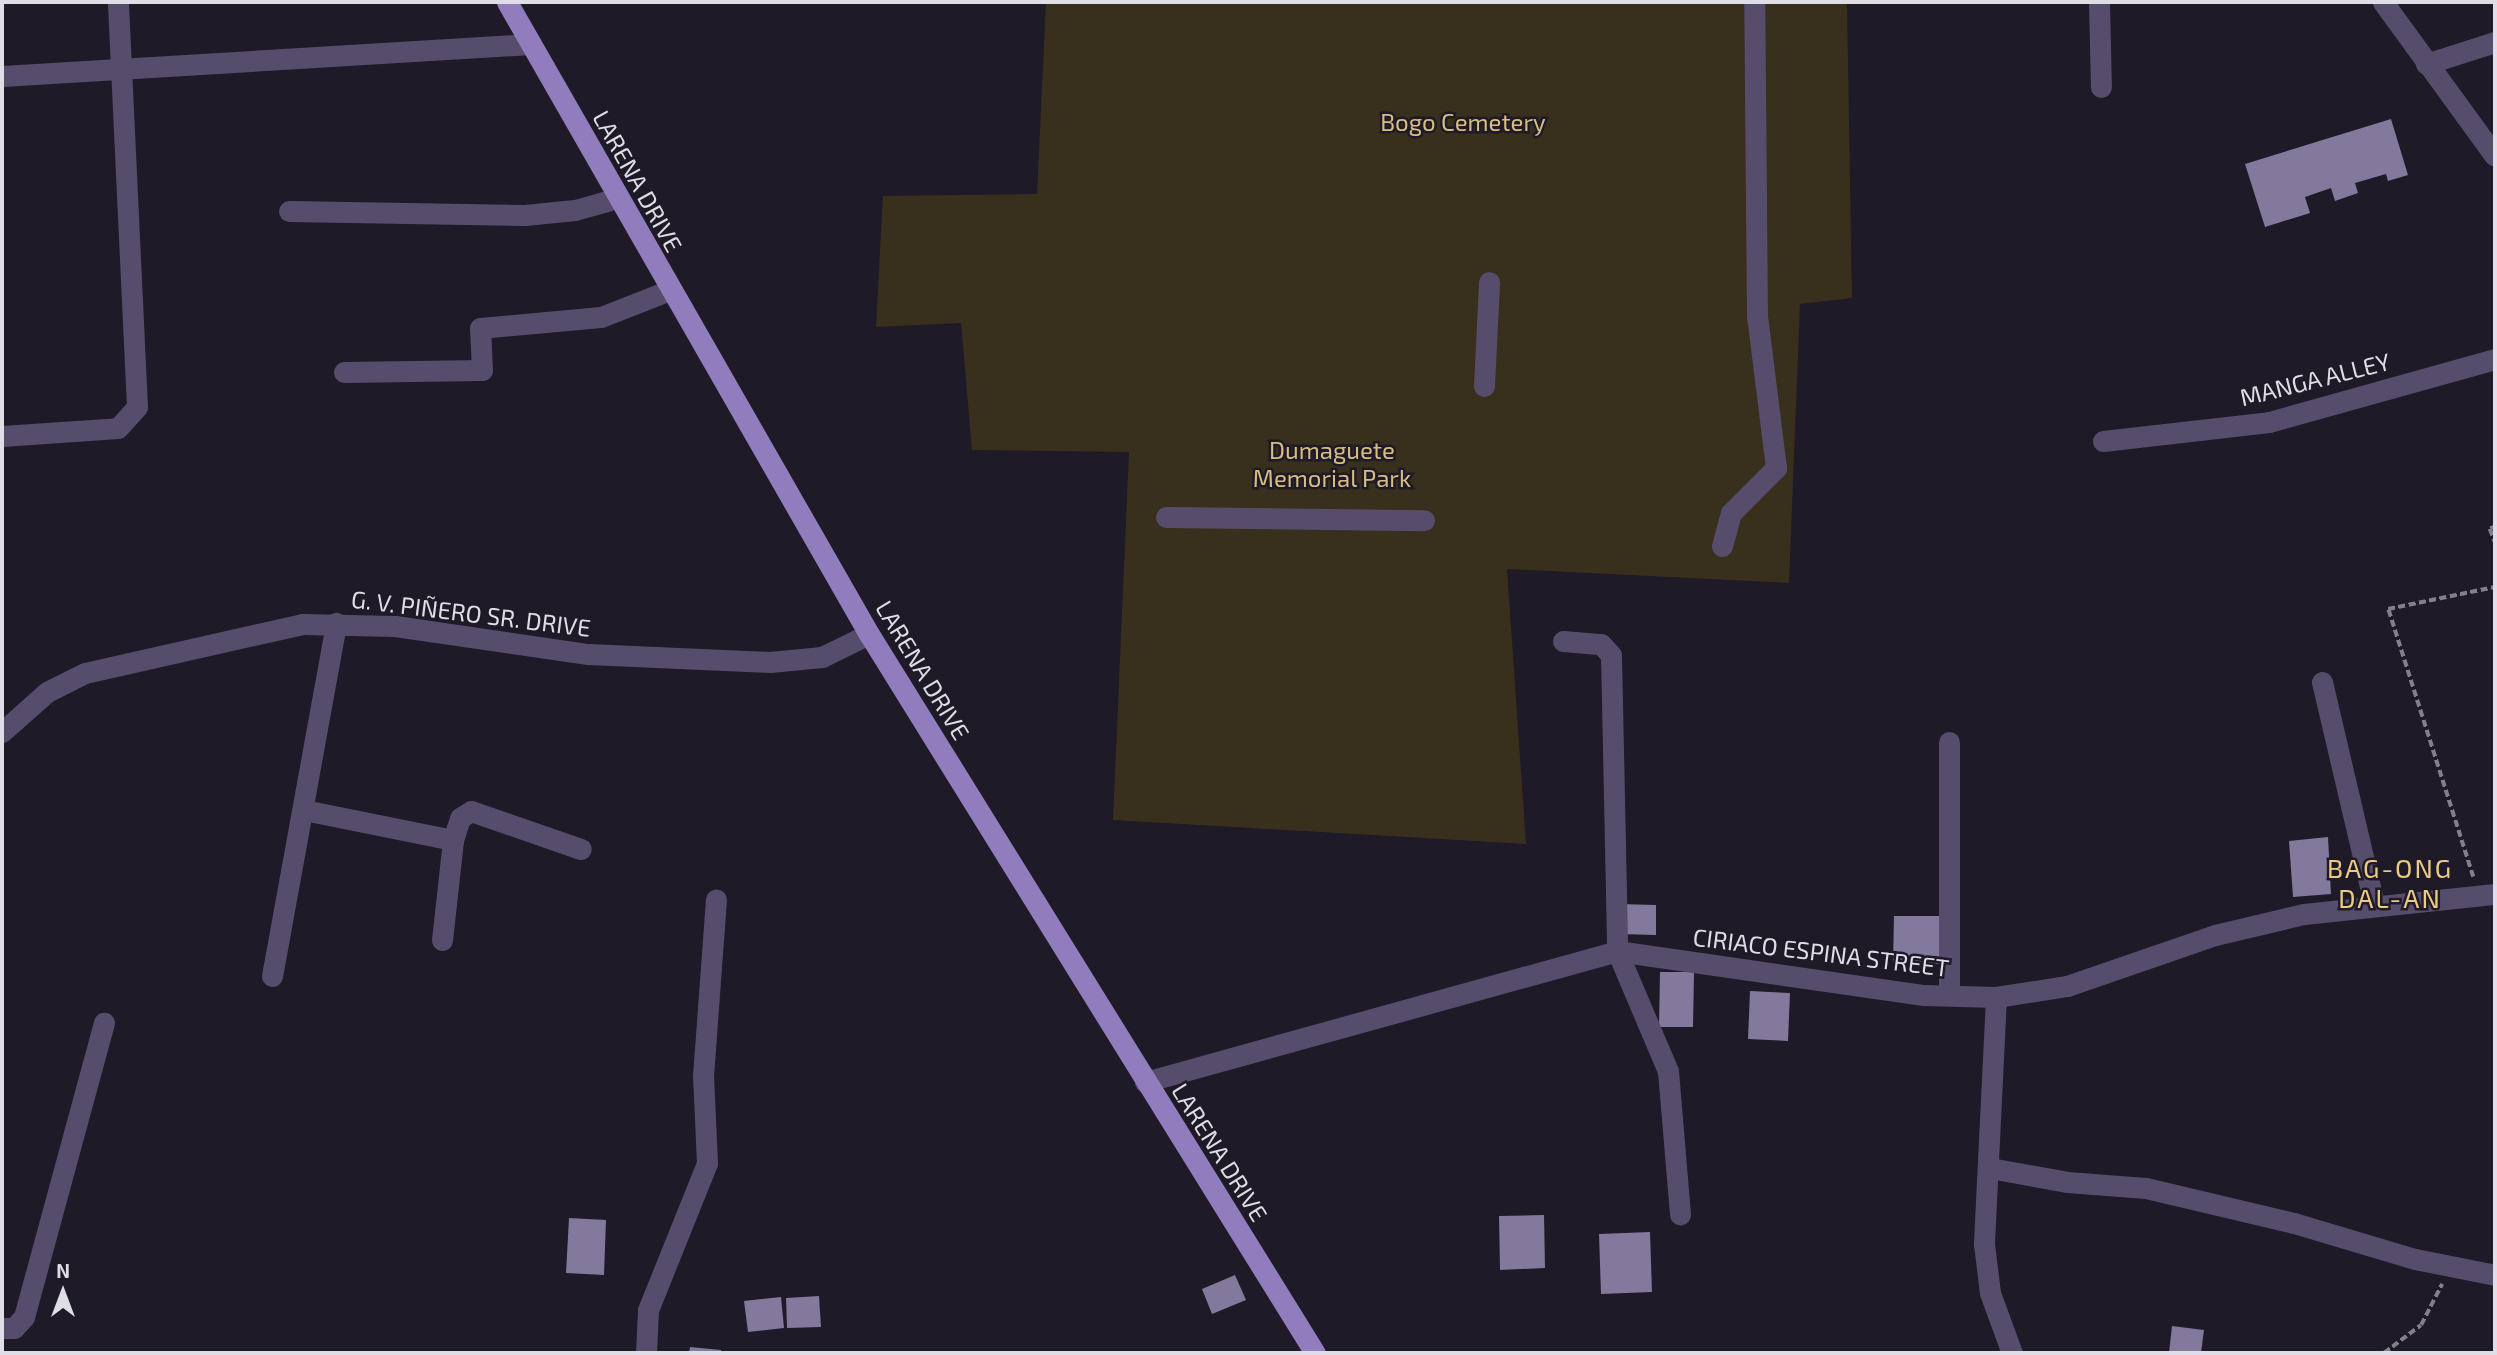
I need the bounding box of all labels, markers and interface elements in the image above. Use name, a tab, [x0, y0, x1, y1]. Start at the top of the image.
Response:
street label: LARENA DRIVE	[587, 105, 689, 257]
park label: Bogo Cemetery	[1380, 108, 1546, 136]
street label: MANGA ALLEY	[2236, 346, 2394, 412]
park label: Dumaguete Memorial Park	[1253, 436, 1411, 492]
street label: G. V. PIÑERO SR. DRIVE	[349, 584, 593, 642]
street label: LARENA DRIVE	[870, 595, 976, 745]
district label: BAG-ONG DAL-AN	[2328, 852, 2452, 914]
street label: CIRIACO ESPINA STREET	[1691, 922, 1951, 982]
street label: LARENA DRIVE	[1166, 1077, 1274, 1227]
north arrow	[28, 1257, 98, 1327]
text: N	[56, 1259, 70, 1282]

